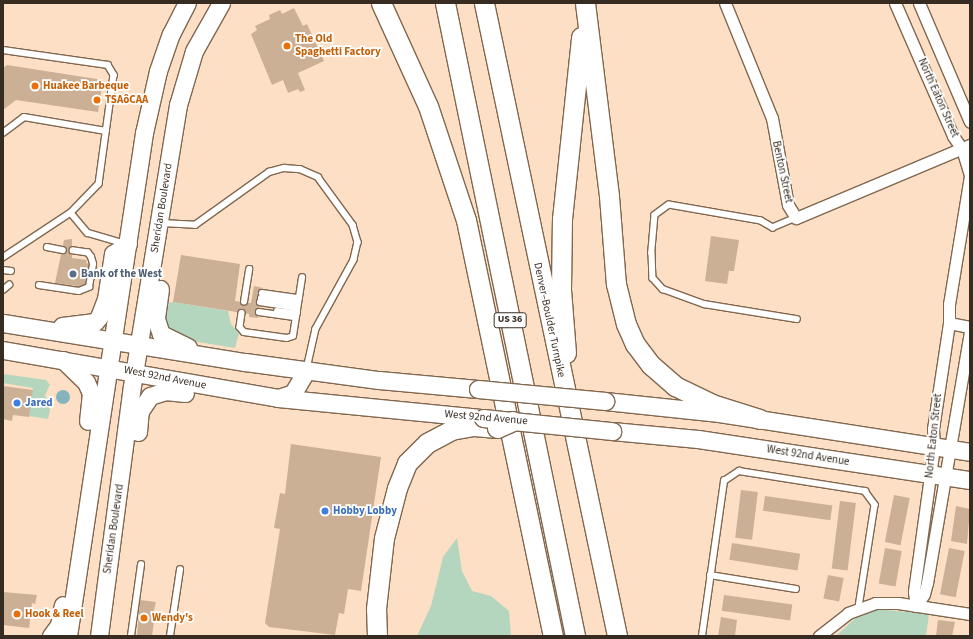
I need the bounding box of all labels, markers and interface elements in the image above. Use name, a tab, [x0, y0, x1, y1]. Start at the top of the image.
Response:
place label: The Old Spaghetti Factory	[295, 33, 381, 59]
marker: The Old Spaghetti Factory	[282, 41, 292, 51]
street label: North Eaton Street	[915, 56, 961, 140]
place label: Huakee Barbeque	[43, 79, 129, 93]
marker: Huakee Barbeque	[30, 81, 40, 91]
place label: TSAôCAA	[105, 93, 148, 107]
marker: TSAôCAA	[92, 95, 102, 105]
street label: Benton Street	[769, 140, 795, 204]
street label: Sheridan Boulevard	[148, 162, 176, 254]
street label: Denver–Boulder Turnpike	[530, 261, 568, 379]
place label: Bank of the West	[81, 267, 162, 281]
marker: Bank of the West	[68, 269, 78, 279]
road number: US 36	[493, 312, 527, 328]
street label: West 92nd Avenue	[123, 364, 207, 392]
street label: North Eaton Street	[923, 393, 945, 479]
place label: Jared	[25, 396, 53, 410]
marker: Jared	[12, 398, 22, 408]
street label: West 92nd Avenue	[444, 408, 528, 428]
street label: West 92nd Avenue	[766, 443, 850, 469]
street label: Sheridan Boulevard	[101, 483, 127, 575]
place label: Hobby Lobby	[333, 504, 397, 518]
marker: Hobby Lobby	[320, 506, 330, 516]
place label: Hook & Reel	[25, 607, 84, 621]
marker: Hook & Reel	[12, 609, 22, 619]
place label: Wendy's	[152, 611, 193, 625]
marker: Wendy's	[139, 613, 149, 623]

